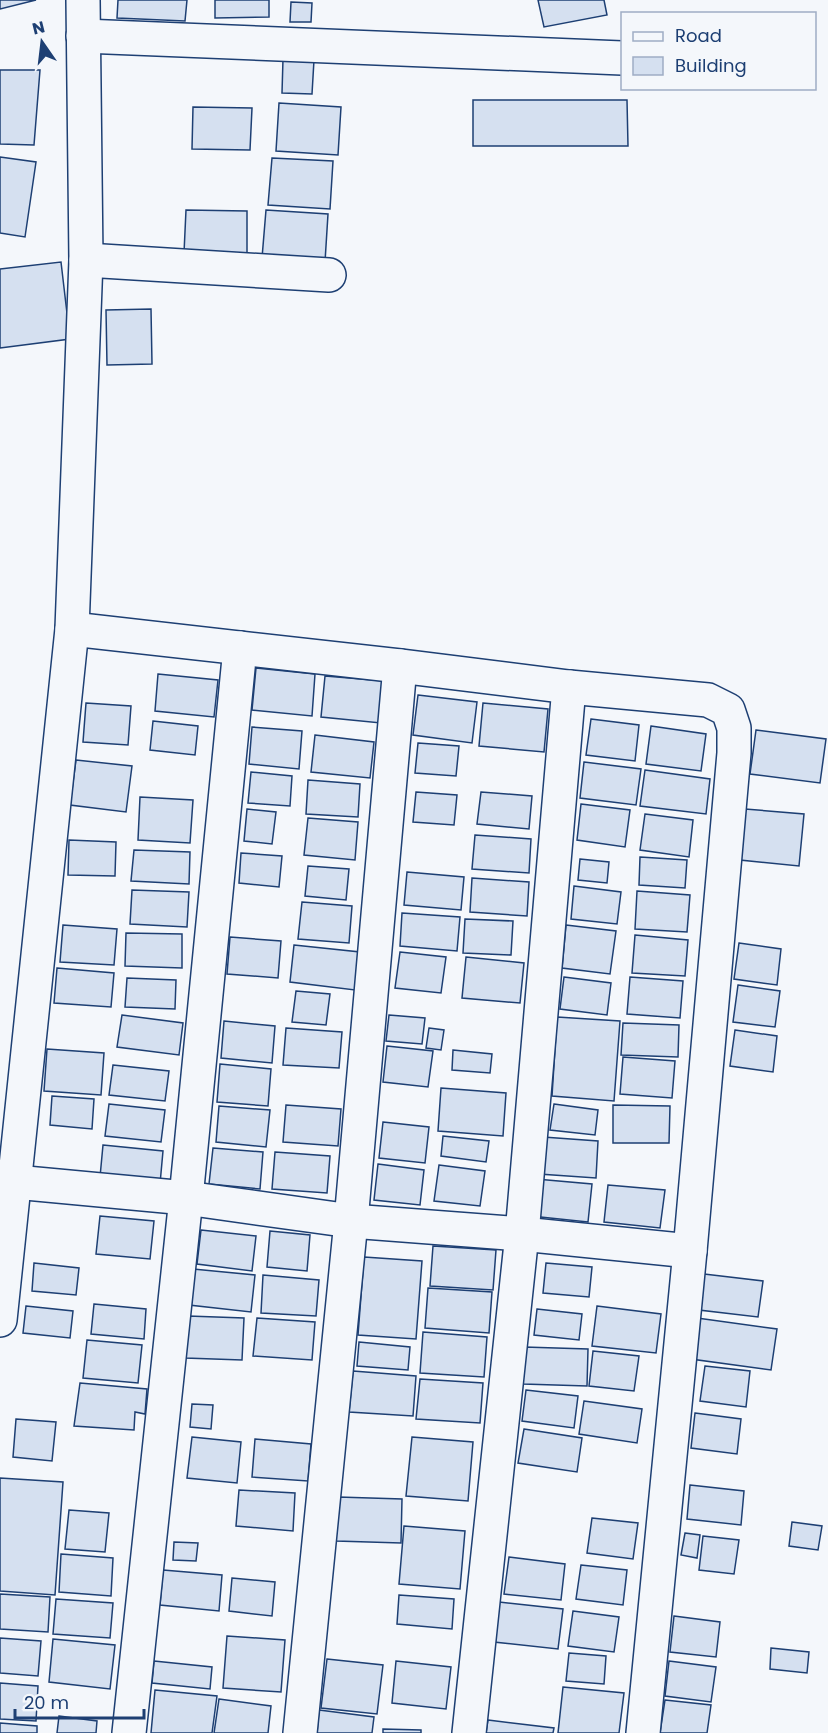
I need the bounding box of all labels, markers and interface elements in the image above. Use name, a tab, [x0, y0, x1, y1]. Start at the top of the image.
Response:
north arrow	[12, 12, 72, 72]
legend	[621, 12, 816, 90]
text: N	[30, 15, 47, 41]
text: Road	[675, 23, 722, 48]
text: Building	[675, 53, 747, 78]
scale bar	[15, 1682, 144, 1720]
text: 20 m	[24, 1690, 69, 1715]

